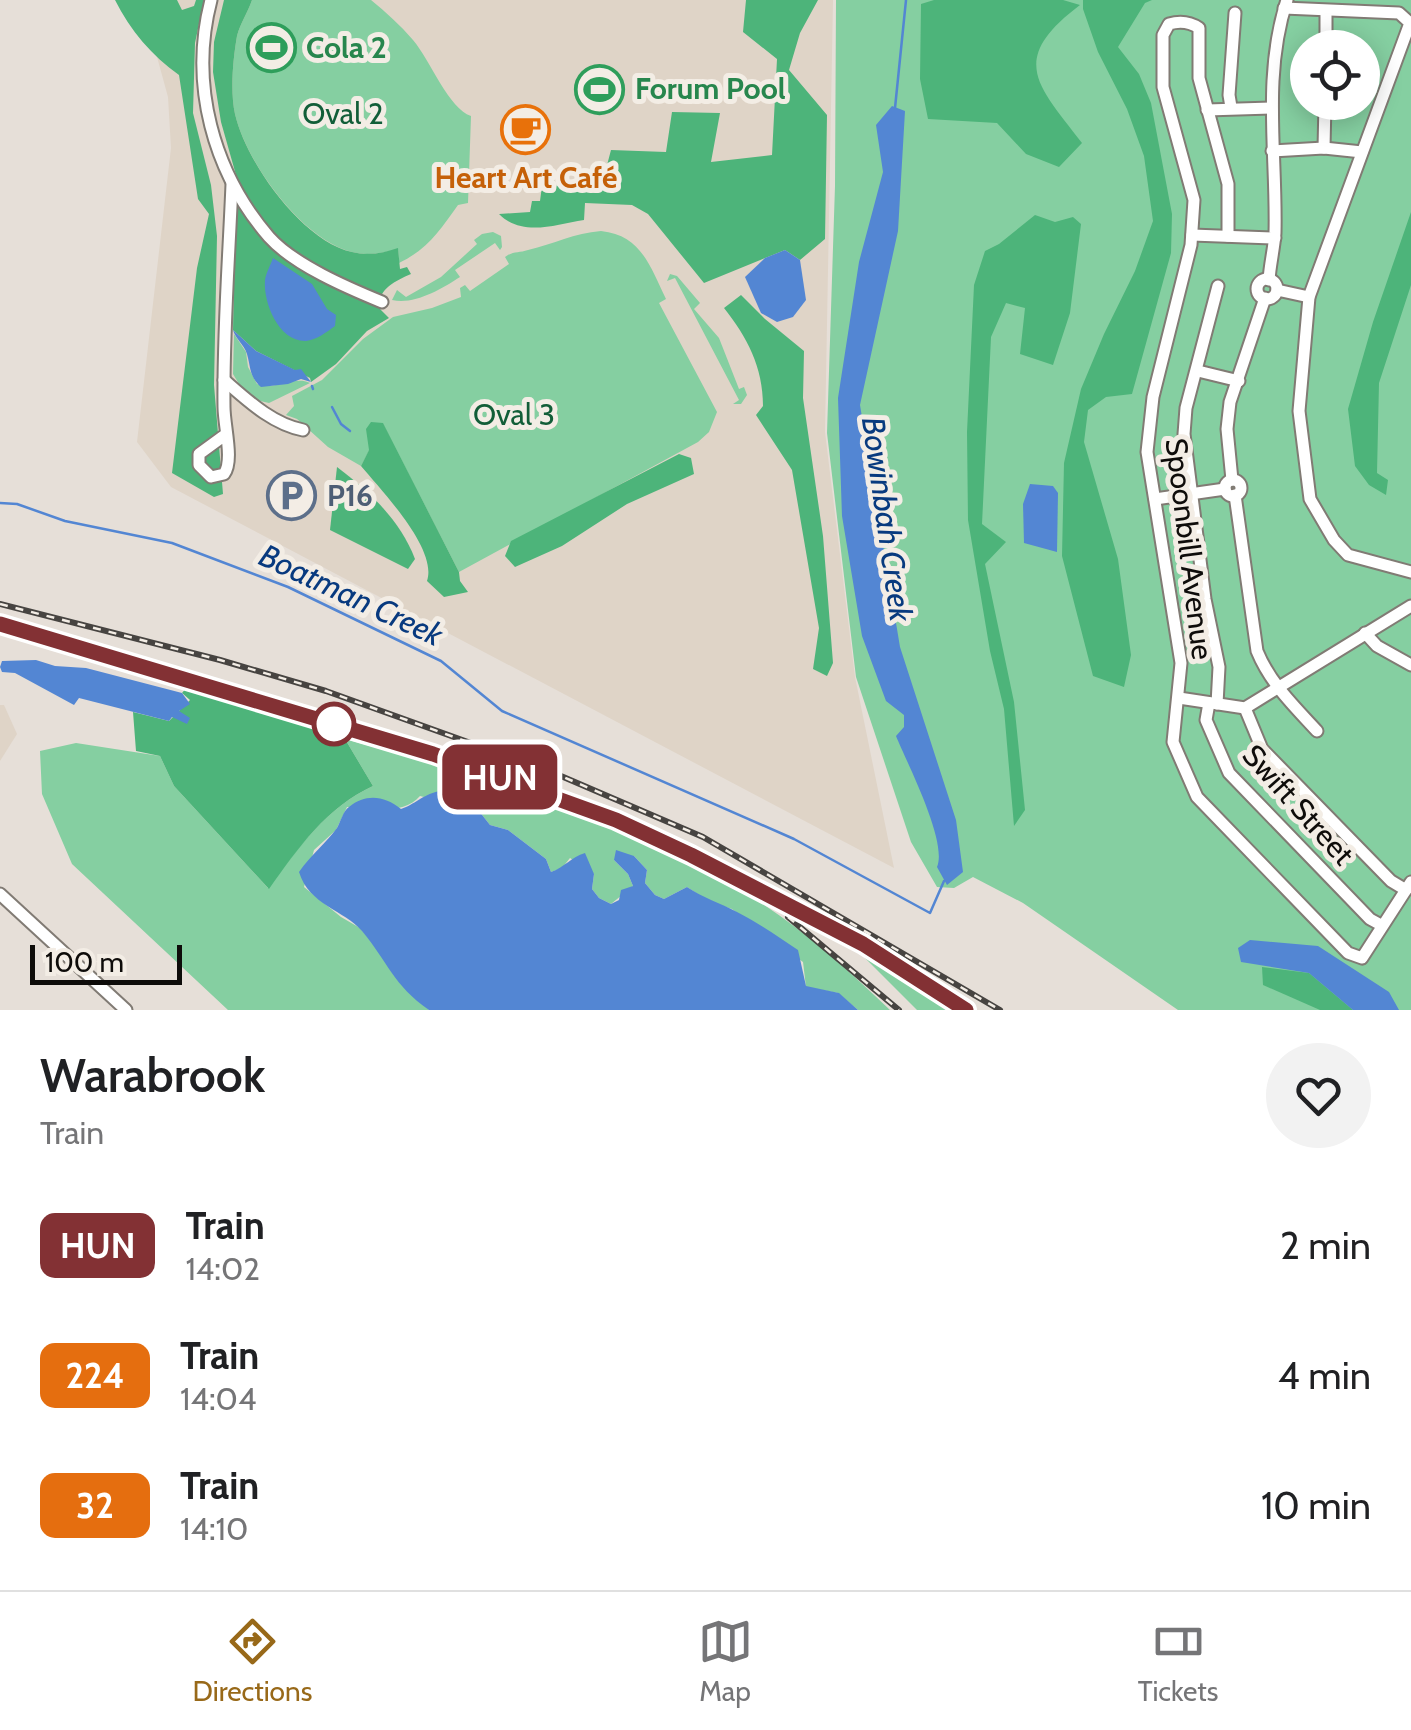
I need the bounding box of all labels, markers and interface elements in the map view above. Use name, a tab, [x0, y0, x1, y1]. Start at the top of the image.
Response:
sports icon: Cola 2	[245, 22, 297, 74]
place label: Cola 2	[306, 29, 387, 66]
map controls	[1290, 30, 1380, 120]
button: locate	[1290, 30, 1380, 120]
sports icon: Forum Pool	[574, 63, 626, 115]
place label: Forum Pool	[635, 70, 786, 107]
park label: Oval 2	[302, 95, 384, 132]
cafe icon: Heart Art Café	[500, 103, 552, 155]
place label: Heart Art Café	[434, 159, 618, 196]
park label: Oval 3	[473, 396, 555, 433]
water label: Bowinbah Creek	[854, 414, 921, 625]
street label: Spoonbill Avenue	[1158, 436, 1221, 662]
parking icon: P16	[266, 470, 318, 522]
place label: P16	[327, 477, 373, 514]
water label: Boatman Creek	[253, 535, 450, 655]
unlabelled marker	[313, 703, 355, 745]
street label: Swift Street	[1235, 737, 1362, 872]
line badge: HUN	[442, 744, 558, 810]
text: HUN	[462, 756, 538, 799]
scale bar	[30, 940, 182, 984]
text: 100 m	[45, 945, 124, 979]
button: heart	[1266, 1043, 1371, 1148]
text: Warabrook	[40, 1046, 265, 1104]
text: Train	[40, 1113, 104, 1152]
text: Train	[185, 1202, 265, 1249]
text: 2 min	[1280, 1222, 1371, 1269]
text: HUN	[60, 1224, 135, 1267]
text: 14:02	[185, 1249, 260, 1288]
text: Train	[180, 1332, 259, 1379]
text: 4 min	[1278, 1352, 1371, 1399]
text: 224	[66, 1354, 124, 1397]
text: 14:04	[180, 1379, 256, 1418]
text: Train	[180, 1462, 259, 1509]
text: 10 min	[1261, 1482, 1371, 1529]
text: 32	[76, 1484, 114, 1527]
text: 14:10	[180, 1509, 248, 1548]
tab: Directions	[193, 1614, 312, 1708]
tab: Map	[698, 1614, 753, 1708]
tab: Tickets	[1138, 1614, 1218, 1708]

